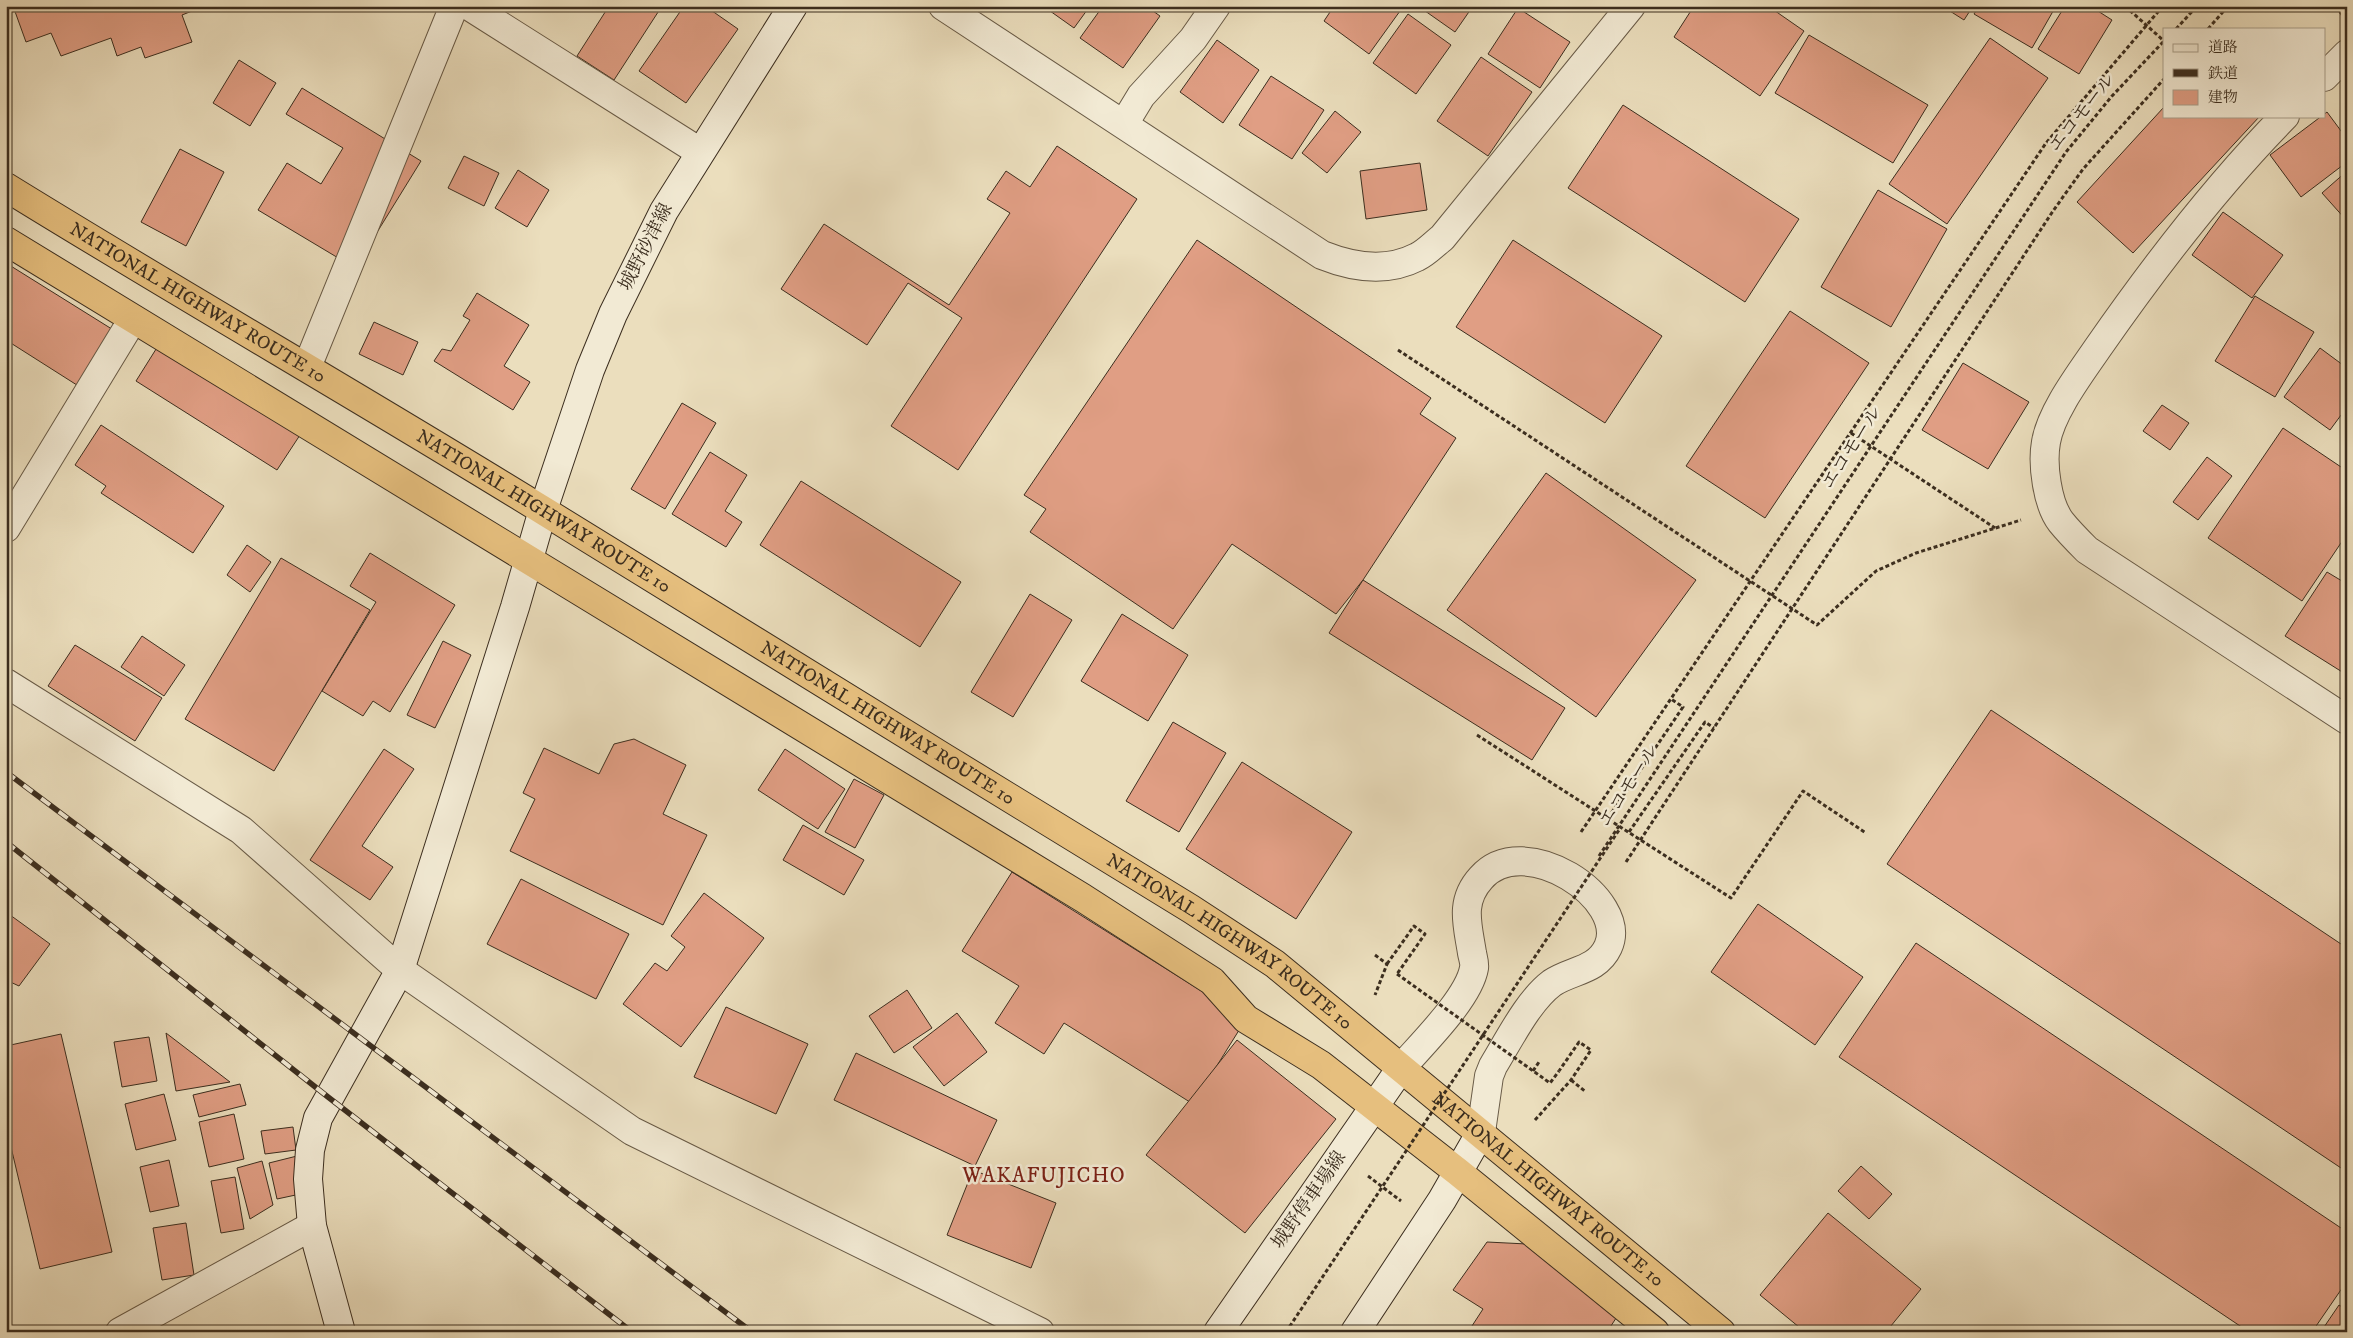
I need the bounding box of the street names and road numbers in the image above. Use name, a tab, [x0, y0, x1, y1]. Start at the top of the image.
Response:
street label: エコモール	[2044, 69, 2120, 157]
street label: 城野砂津線	[614, 199, 678, 295]
street label: NATIONAL HIGHWAY ROUTE 10	[66, 217, 330, 388]
street label: エコモール	[1817, 402, 1887, 494]
street label: NATIONAL HIGHWAY ROUTE 10	[412, 425, 675, 598]
street label: NATIONAL HIGHWAY ROUTE 10	[756, 636, 1019, 810]
street label: エコモール	[1594, 740, 1664, 832]
street label: NATIONAL HIGHWAY ROUTE 10	[1102, 849, 1357, 1035]
street label: NATIONAL HIGHWAY ROUTE 10	[1427, 1087, 1669, 1292]
street label: 城野停車場線	[1267, 1147, 1351, 1253]

